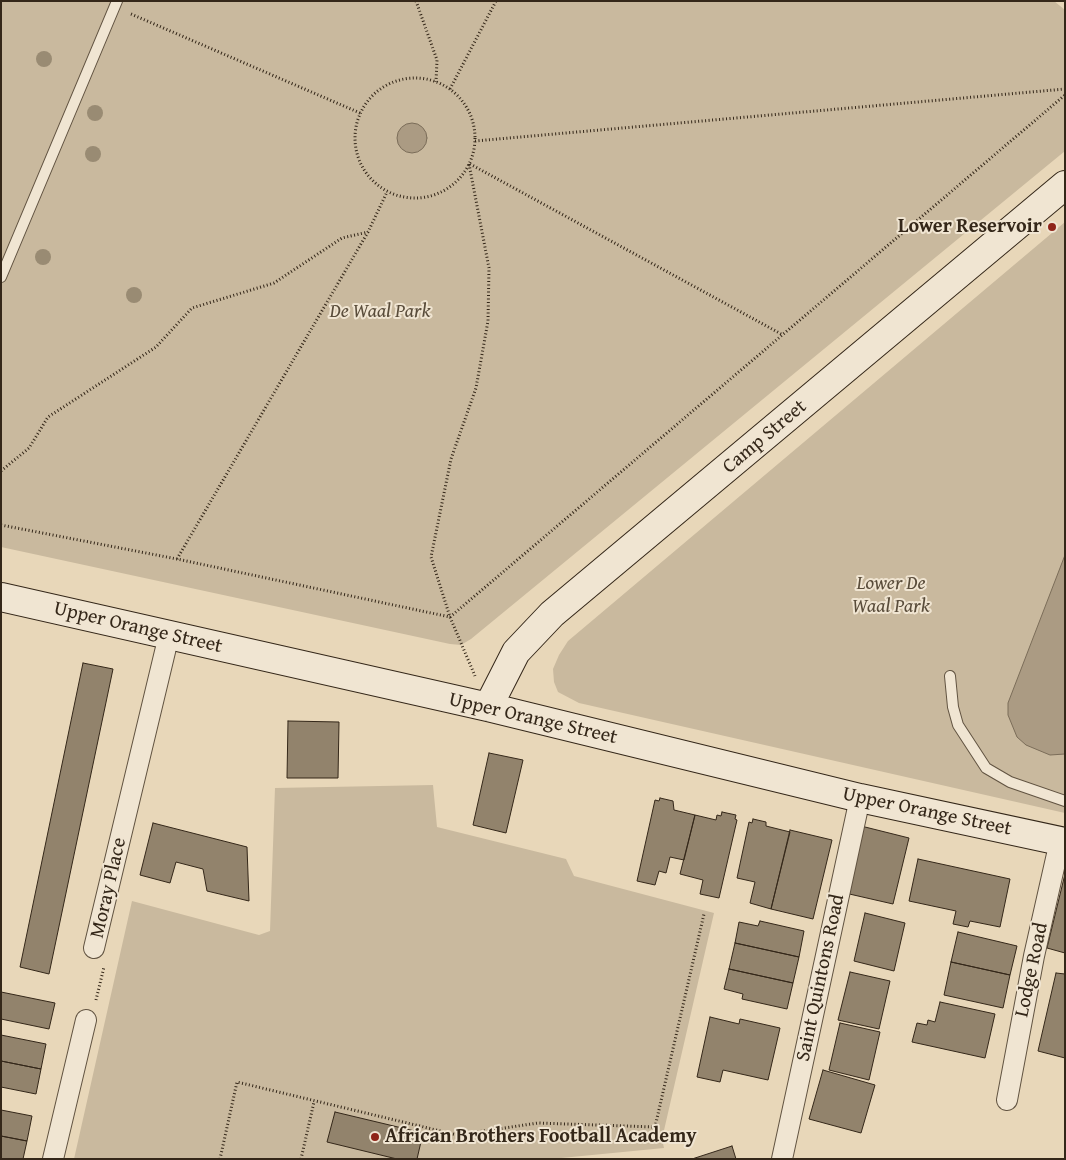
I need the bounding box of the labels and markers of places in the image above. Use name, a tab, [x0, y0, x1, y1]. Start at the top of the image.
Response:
place label: Lower Reservoir	[898, 215, 1042, 239]
marker: Lower Reservoir	[1046, 221, 1058, 233]
place label: African Brothers Football Academy	[385, 1125, 697, 1149]
marker: African Brothers Football Academy	[369, 1131, 381, 1143]

